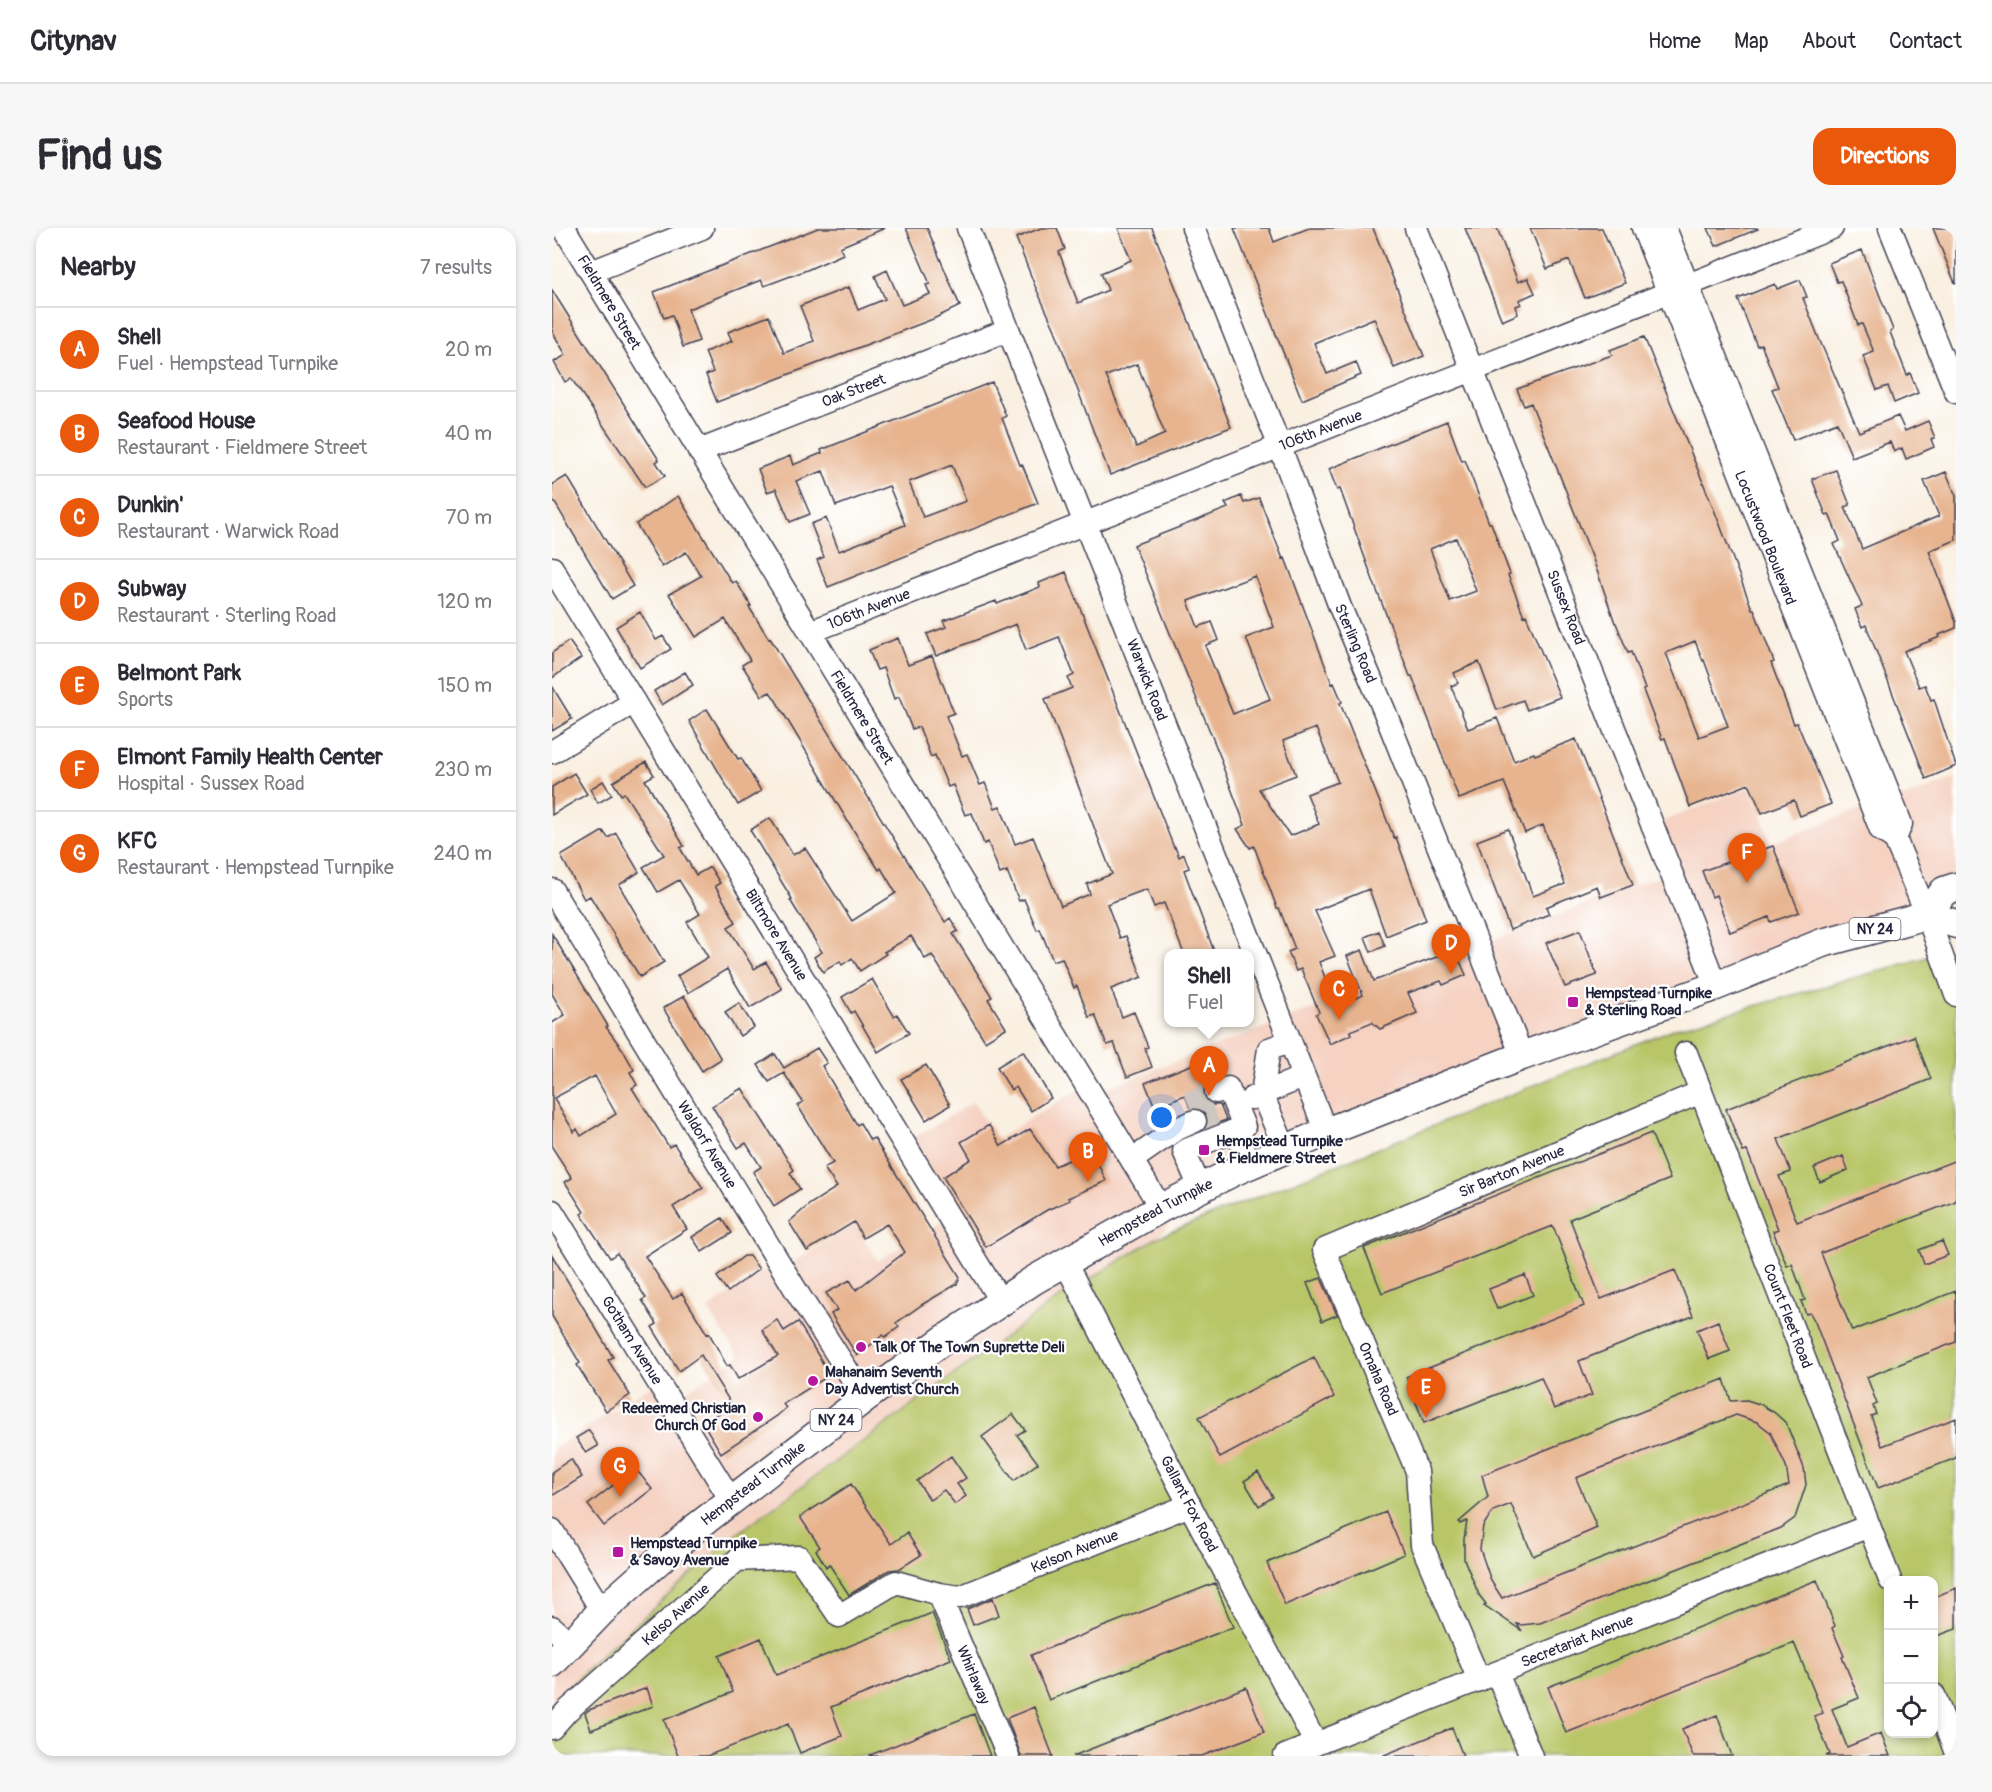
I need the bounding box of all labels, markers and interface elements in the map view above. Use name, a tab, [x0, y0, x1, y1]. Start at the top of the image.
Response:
text: Citynav	[30, 24, 117, 59]
text: Home	[1648, 28, 1701, 55]
text: Map	[1734, 28, 1769, 55]
text: About	[1802, 28, 1856, 55]
text: Contact	[1889, 28, 1962, 55]
button: Directions	[1813, 128, 1956, 185]
text: Find us	[36, 130, 162, 182]
text: Nearby	[60, 251, 136, 283]
street label: Fieldmere Street	[573, 252, 646, 354]
text: 7 results	[420, 255, 492, 280]
text: Shell	[117, 323, 161, 351]
text: A	[73, 337, 86, 362]
text: 20 m	[445, 337, 492, 362]
text: Fuel · Hempstead Turnpike	[117, 351, 338, 376]
street label: Oak Street	[819, 369, 889, 411]
street label: 106th Avenue	[1276, 405, 1365, 455]
text: Seafood House	[117, 407, 255, 435]
text: B	[74, 421, 85, 446]
text: 40 m	[445, 421, 492, 446]
text: Restaurant · Fieldmere Street	[117, 435, 367, 460]
street label: Locustwood Boulevard	[1730, 468, 1800, 607]
text: Dunkin'	[117, 491, 184, 519]
text: C	[73, 505, 86, 530]
text: 70 m	[446, 505, 492, 530]
text: Restaurant · Warwick Road	[117, 519, 339, 544]
street label: Sussex Road	[1543, 567, 1590, 648]
text: Subway	[117, 575, 186, 603]
street label: 106th Avenue	[824, 584, 913, 634]
text: D	[73, 589, 86, 614]
text: 120 m	[437, 589, 492, 614]
street label: Sterling Road	[1330, 601, 1381, 686]
text: Restaurant · Sterling Road	[117, 603, 337, 628]
street label: Warwick Road	[1122, 636, 1172, 723]
text: Belmont Park	[117, 659, 241, 687]
street label: Fieldmere Street	[826, 667, 899, 769]
text: E	[74, 673, 85, 698]
text: 150 m	[438, 673, 492, 698]
text: Sports	[117, 687, 173, 712]
text: Elmont Family Health Center	[117, 743, 383, 771]
text: F	[73, 757, 86, 782]
text: 230 m	[435, 757, 492, 782]
text: Hospital · Sussex Road	[117, 771, 305, 796]
text: KFC	[117, 827, 157, 855]
pin: F	[1728, 834, 1766, 883]
text: G	[73, 841, 86, 866]
text: 240 m	[433, 841, 492, 866]
text: Restaurant · Hempstead Turnpike	[117, 855, 394, 880]
street label: Biltmore Avenue	[741, 885, 812, 985]
road number: NY 24	[1850, 918, 1900, 940]
pin: D	[1432, 924, 1470, 974]
popup	[1164, 949, 1254, 1027]
text: Shell	[1187, 962, 1231, 990]
pin: C	[1320, 970, 1358, 1020]
place label: Hempstead Turnpike & Sterling Road	[1585, 984, 1713, 1020]
text: Fuel	[1187, 990, 1224, 1015]
marker: Hempstead Turnpike & Sterling Road	[1566, 995, 1580, 1009]
pin: A	[1190, 1046, 1228, 1096]
street label: Waldorf Avenue	[673, 1097, 741, 1192]
your location	[1147, 1103, 1176, 1132]
pin: B	[1068, 1132, 1108, 1182]
place label: Hempstead Turnpike & Fieldmere Street	[1216, 1132, 1344, 1168]
street label: Sir Barton Avenue	[1456, 1141, 1568, 1202]
marker: Hempstead Turnpike & Fieldmere Street	[1197, 1143, 1211, 1157]
street label: Hempstead Turnpike	[1095, 1174, 1216, 1251]
street label: Count Fleet Road	[1759, 1261, 1817, 1371]
street label: Gotham Avenue	[597, 1292, 667, 1389]
place label: Talk Of The Town Suprette Deli	[872, 1338, 1065, 1357]
street label: Omaha Road	[1354, 1339, 1402, 1419]
marker: Talk Of The Town Suprette Deli	[854, 1340, 868, 1354]
place label: Mahanaim Seventh Day Adventist Church	[825, 1363, 959, 1399]
pin: E	[1406, 1368, 1446, 1418]
marker: Mahanaim Seventh Day Adventist Church	[806, 1374, 820, 1388]
place label: Redeemed Christian Church Of God	[622, 1399, 747, 1435]
road number: NY 24	[810, 1409, 862, 1431]
marker: Redeemed Christian Church Of God	[751, 1410, 765, 1424]
street label: Hempstead Turnpike	[697, 1437, 810, 1530]
pin: G	[600, 1448, 640, 1497]
street label: Gallant Fox Road	[1156, 1453, 1222, 1555]
street label: Kelson Avenue	[1028, 1525, 1122, 1577]
place label: Hempstead Turnpike & Savoy Avenue	[630, 1534, 758, 1570]
marker: Hempstead Turnpike & Savoy Avenue	[611, 1545, 625, 1559]
map controls	[1884, 1576, 1938, 1738]
button: +	[1884, 1576, 1938, 1630]
street label: Kelso Avenue	[638, 1579, 714, 1650]
street label: Secretariat Avenue	[1518, 1610, 1637, 1672]
button: −	[1884, 1630, 1938, 1684]
street label: Whirlaway	[953, 1643, 995, 1708]
button: locate	[1884, 1684, 1938, 1738]

